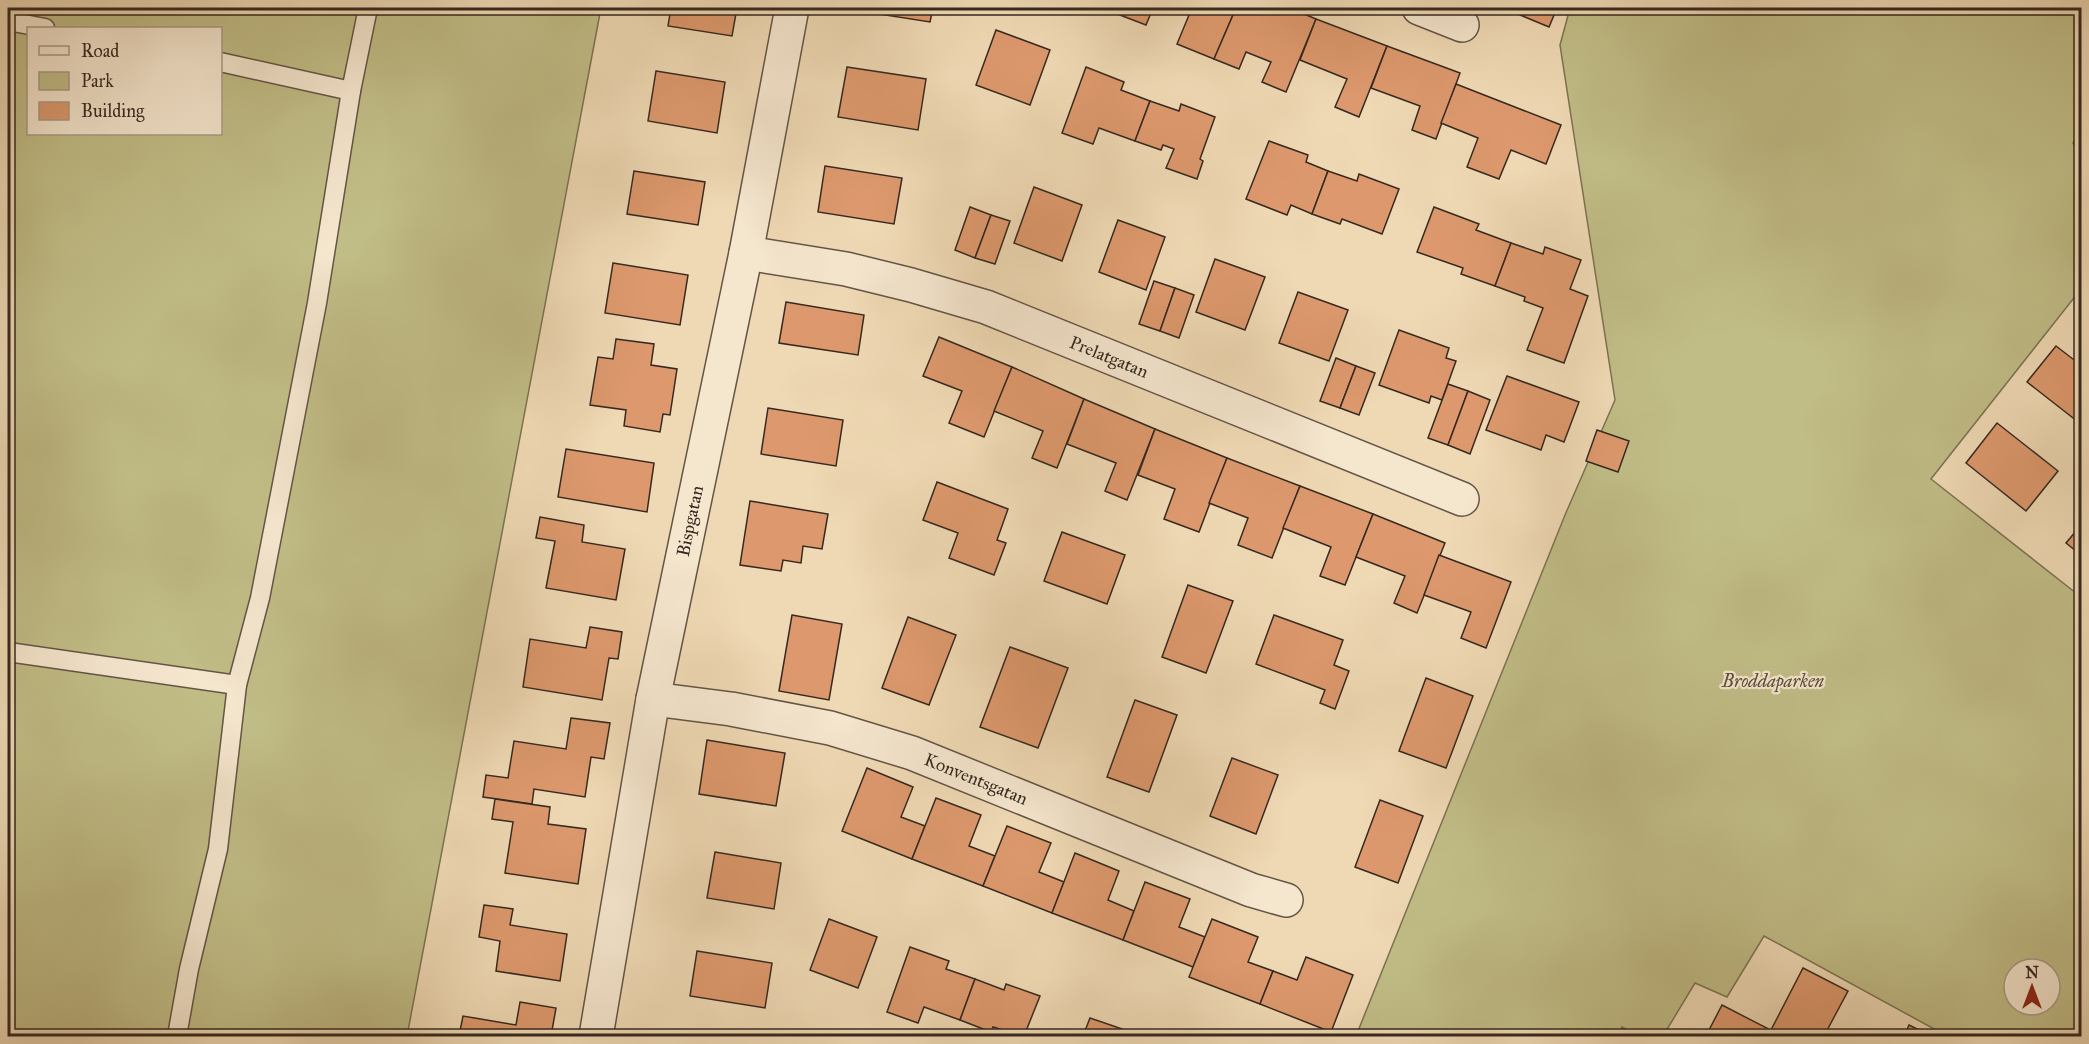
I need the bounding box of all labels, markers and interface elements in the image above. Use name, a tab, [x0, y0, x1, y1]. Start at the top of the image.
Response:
legend	[27, 27, 222, 135]
text: Road	[81, 40, 119, 62]
text: Park	[81, 70, 114, 92]
text: Building	[81, 100, 145, 123]
street label: Prelatgatan	[1066, 331, 1152, 384]
street label: Bispgatan	[672, 483, 709, 559]
park label: Broddaparken	[1721, 670, 1825, 693]
street label: Konventsgatan	[921, 748, 1031, 811]
north arrow	[2002, 957, 2062, 1017]
text: N	[2025, 963, 2039, 982]

